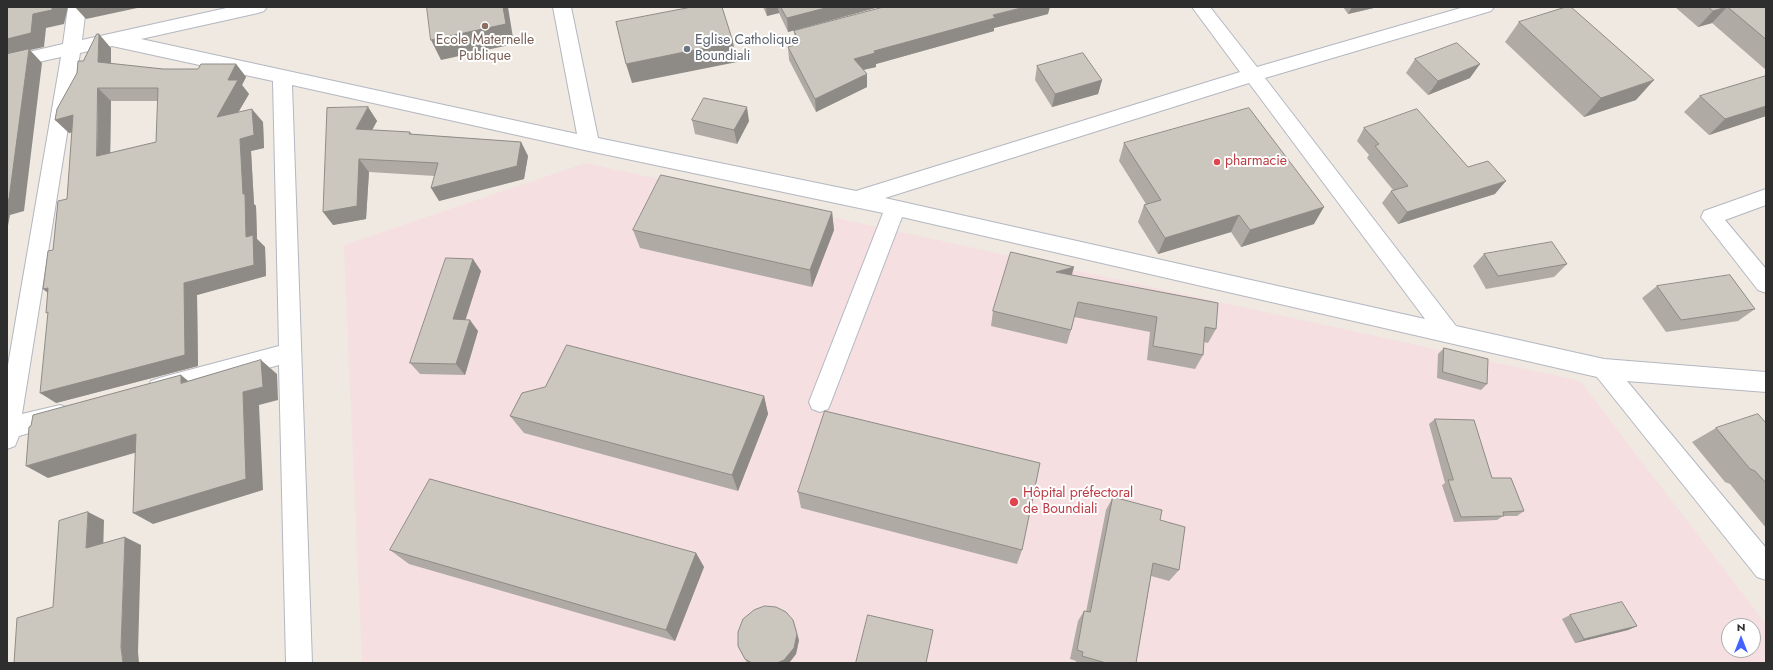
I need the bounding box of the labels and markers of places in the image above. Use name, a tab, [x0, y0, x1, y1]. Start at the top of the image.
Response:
marker: Ecole Maternelle Publique	[480, 21, 490, 31]
place label: Ecole Maternelle Publique	[436, 33, 534, 66]
place label: Eglise Catholique Boundiali	[695, 33, 799, 66]
marker: Eglise Catholique Boundiali	[682, 44, 692, 54]
place label: pharmacie	[1225, 154, 1287, 170]
marker: pharmacie	[1212, 157, 1222, 167]
place label: Hôpital préfectoral de Boundiali	[1023, 486, 1133, 518]
marker: Hôpital préfectoral de Boundiali	[1008, 496, 1020, 508]

